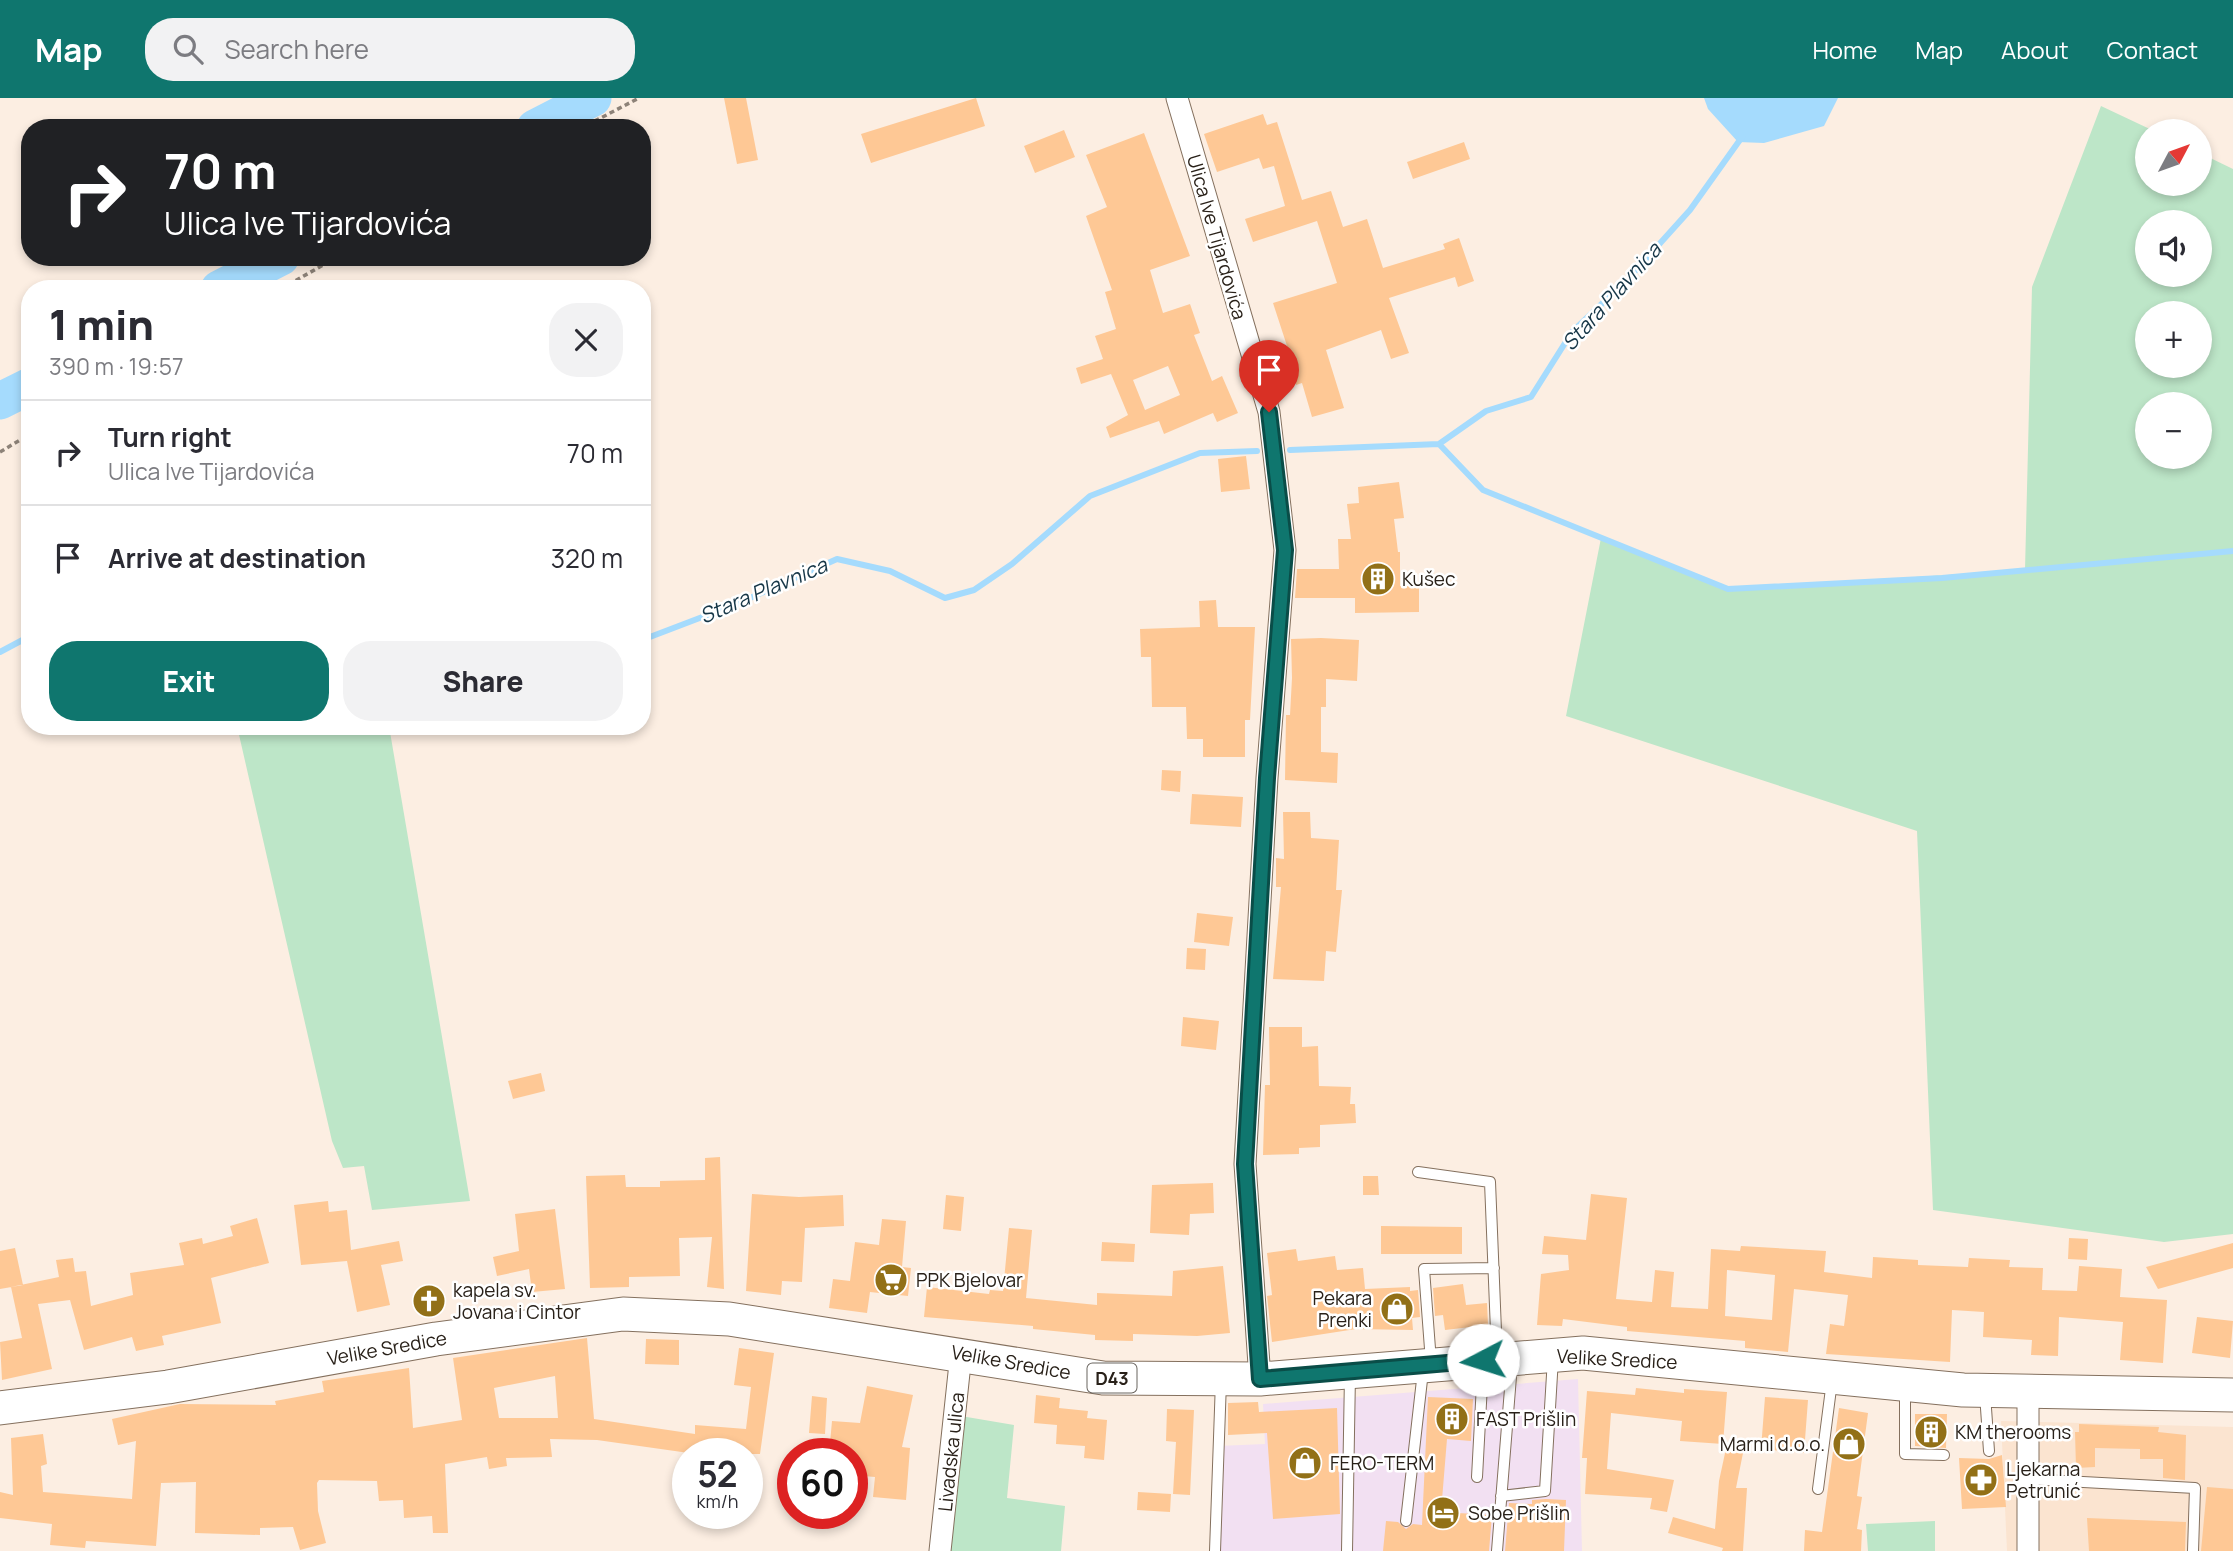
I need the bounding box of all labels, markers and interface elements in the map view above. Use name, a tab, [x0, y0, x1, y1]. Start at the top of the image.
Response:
search box	[145, 18, 635, 81]
text: Map	[35, 27, 103, 72]
icon: search	[169, 30, 207, 68]
text: Search here	[225, 31, 369, 67]
text: Home	[1812, 33, 1877, 66]
text: Map	[1915, 33, 1963, 66]
text: About	[2001, 33, 2069, 66]
text: Contact	[2107, 33, 2198, 66]
north arrow	[2135, 119, 2212, 196]
map controls	[2135, 119, 2212, 469]
text: 70 m	[164, 137, 276, 204]
icon: right	[49, 147, 140, 238]
street label: Ulica Ive Tijardovića	[1181, 151, 1253, 323]
text: Ulica Ive Tijardovića	[164, 201, 451, 245]
button: sound	[2135, 210, 2212, 287]
water label: Stara Plavnica	[1555, 235, 1668, 356]
text: 1 min	[49, 295, 154, 353]
button: +	[2135, 301, 2212, 378]
button: close	[549, 303, 623, 377]
pin	[1239, 340, 1299, 412]
text: 390 m · 19:57	[49, 350, 183, 382]
icon: arrive	[1250, 351, 1288, 389]
button: −	[2135, 392, 2212, 469]
text: Turn right	[108, 419, 232, 455]
icon: right	[49, 434, 87, 472]
text: 70 m	[567, 435, 623, 471]
text: Ulica Ive Tijardovića	[108, 455, 315, 487]
icon: arrive	[49, 539, 87, 577]
text: Arrive at destination	[108, 540, 366, 576]
text: 320 m	[551, 540, 623, 576]
water label: Stara Plavnica	[695, 550, 832, 629]
building icon: Kušec	[1359, 560, 1397, 598]
place label: Kušec	[1402, 566, 1456, 592]
button: Exit	[49, 641, 329, 721]
button: Share	[343, 641, 623, 721]
supermarket icon: PPK Bjelovar	[872, 1261, 910, 1299]
place label: PPK Bjelovar	[916, 1267, 1023, 1293]
place label: kapela sv. Jovana i Cintor	[453, 1277, 581, 1325]
church icon: kapela sv. Jovana i Cintor	[410, 1282, 448, 1320]
place label: Pekara Prenki	[1312, 1285, 1372, 1333]
shop icon: Pekara Prenki	[1378, 1290, 1416, 1328]
position arrow	[1446, 1323, 1520, 1397]
street label: Velike Sredice	[325, 1325, 449, 1371]
street label: Velike Sredice	[949, 1339, 1073, 1385]
street label: Velike Sredice	[1556, 1343, 1678, 1375]
road number: D43	[1088, 1364, 1136, 1392]
street label: Livadska ulica	[932, 1391, 970, 1513]
building icon: FAST Prišlin	[1433, 1400, 1471, 1438]
place label: FAST Prišlin	[1476, 1406, 1576, 1432]
building icon: KM therooms	[1912, 1413, 1950, 1451]
place label: KM therooms	[1955, 1419, 2071, 1445]
shop icon: Marmi d.o.o.	[1830, 1425, 1868, 1463]
place label: Marmi d.o.o.	[1720, 1431, 1825, 1457]
speed limit sign: 60	[777, 1438, 868, 1529]
shop icon: FERO-TERM	[1286, 1444, 1324, 1482]
text: 52	[697, 1450, 738, 1498]
place label: FERO-TERM	[1330, 1450, 1434, 1476]
place label: Ljekarna Petrunić	[2006, 1456, 2081, 1504]
pharmacy icon: Ljekarna Petrunić	[1962, 1461, 2000, 1499]
text: km/h	[697, 1489, 738, 1513]
hotel icon: Sobe Prišlin	[1424, 1494, 1462, 1532]
place label: Sobe Prišlin	[1468, 1500, 1570, 1526]

